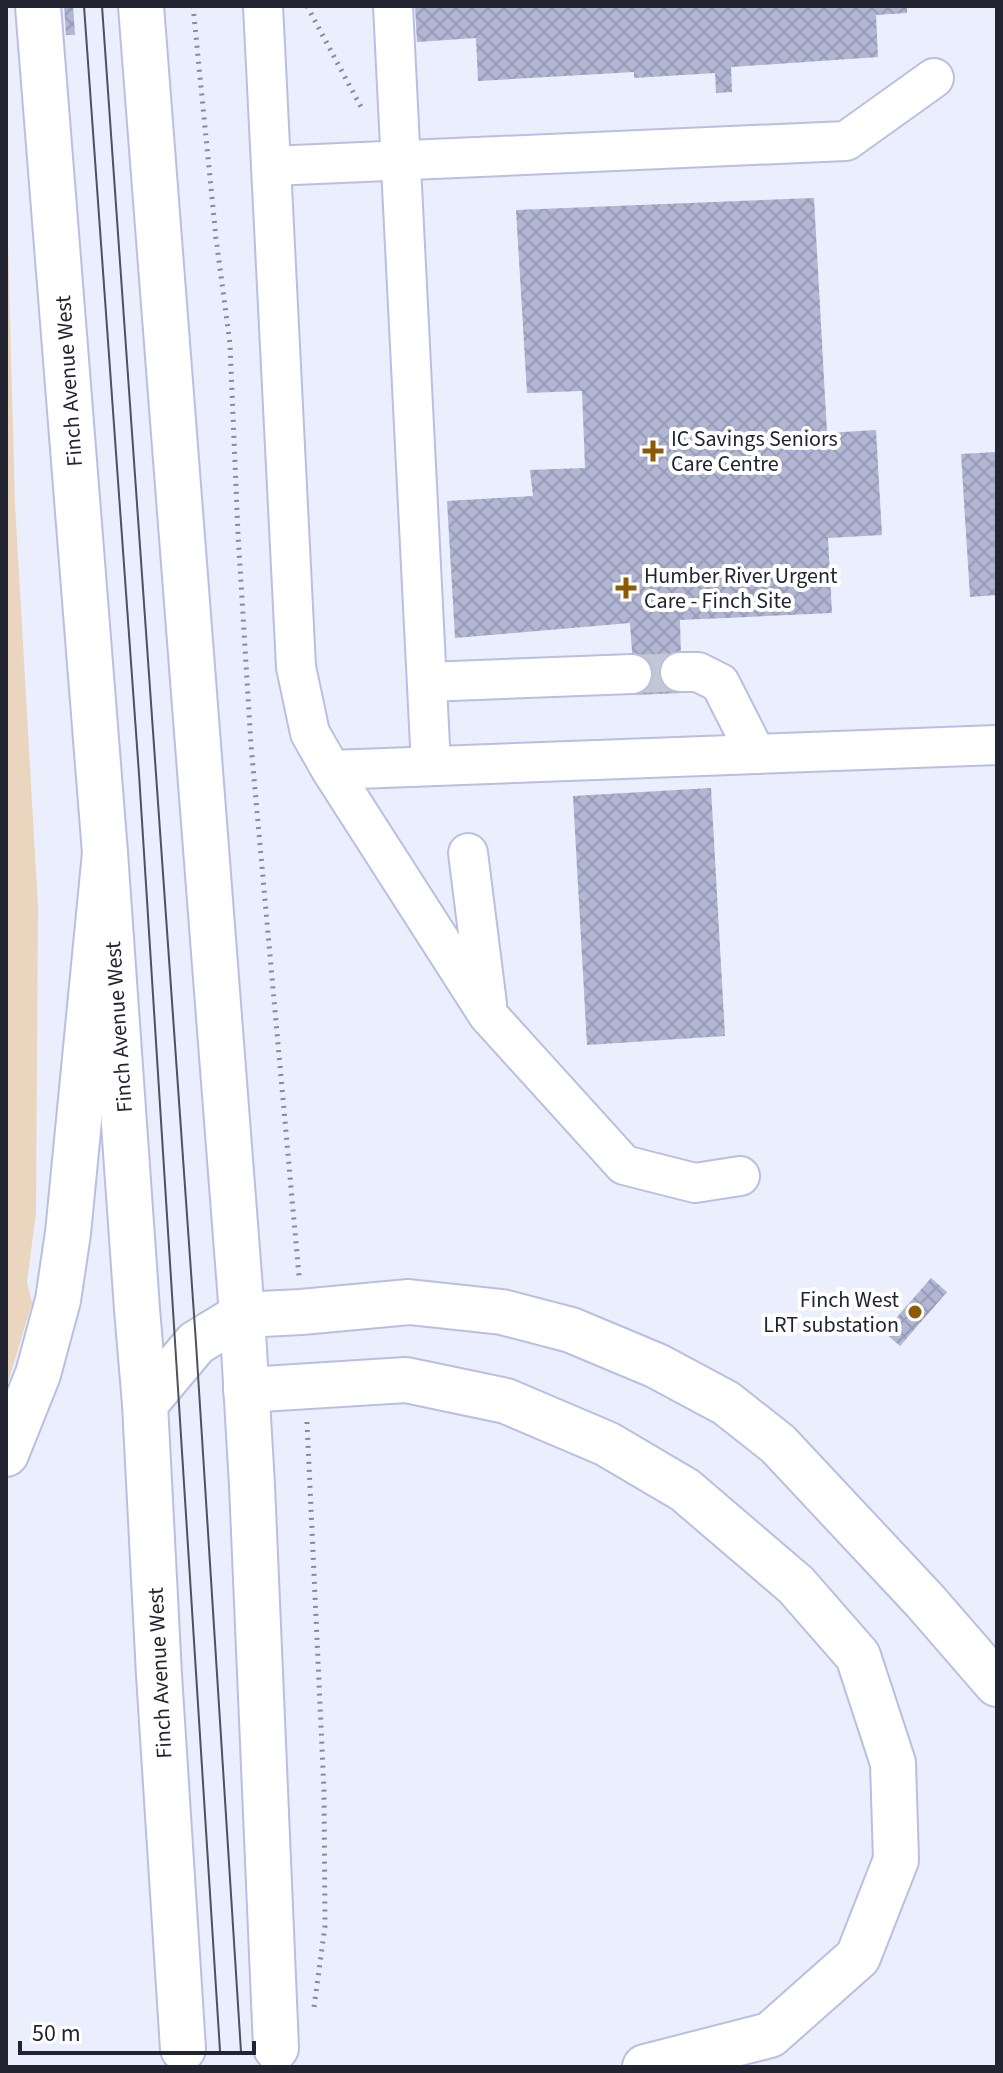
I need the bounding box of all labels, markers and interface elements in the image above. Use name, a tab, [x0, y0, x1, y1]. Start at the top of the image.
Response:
street label: Finch Avenue West	[47, 294, 91, 468]
place label: IC Savings Seniors Care Centre	[671, 423, 838, 480]
marker: IC Savings Seniors Care Centre	[642, 440, 664, 462]
place label: Humber River Urgent Care - Finch Site	[644, 560, 838, 617]
marker: Humber River Urgent Care - Finch Site	[615, 577, 637, 599]
street label: Finch Avenue West	[97, 940, 141, 1114]
place label: Finch West LRT substation	[763, 1284, 900, 1341]
marker: Finch West LRT substation	[906, 1303, 924, 1321]
street label: Finch Avenue West	[140, 1586, 180, 1759]
scale bar	[20, 2005, 254, 2055]
text: 50 m	[32, 2016, 81, 2051]

